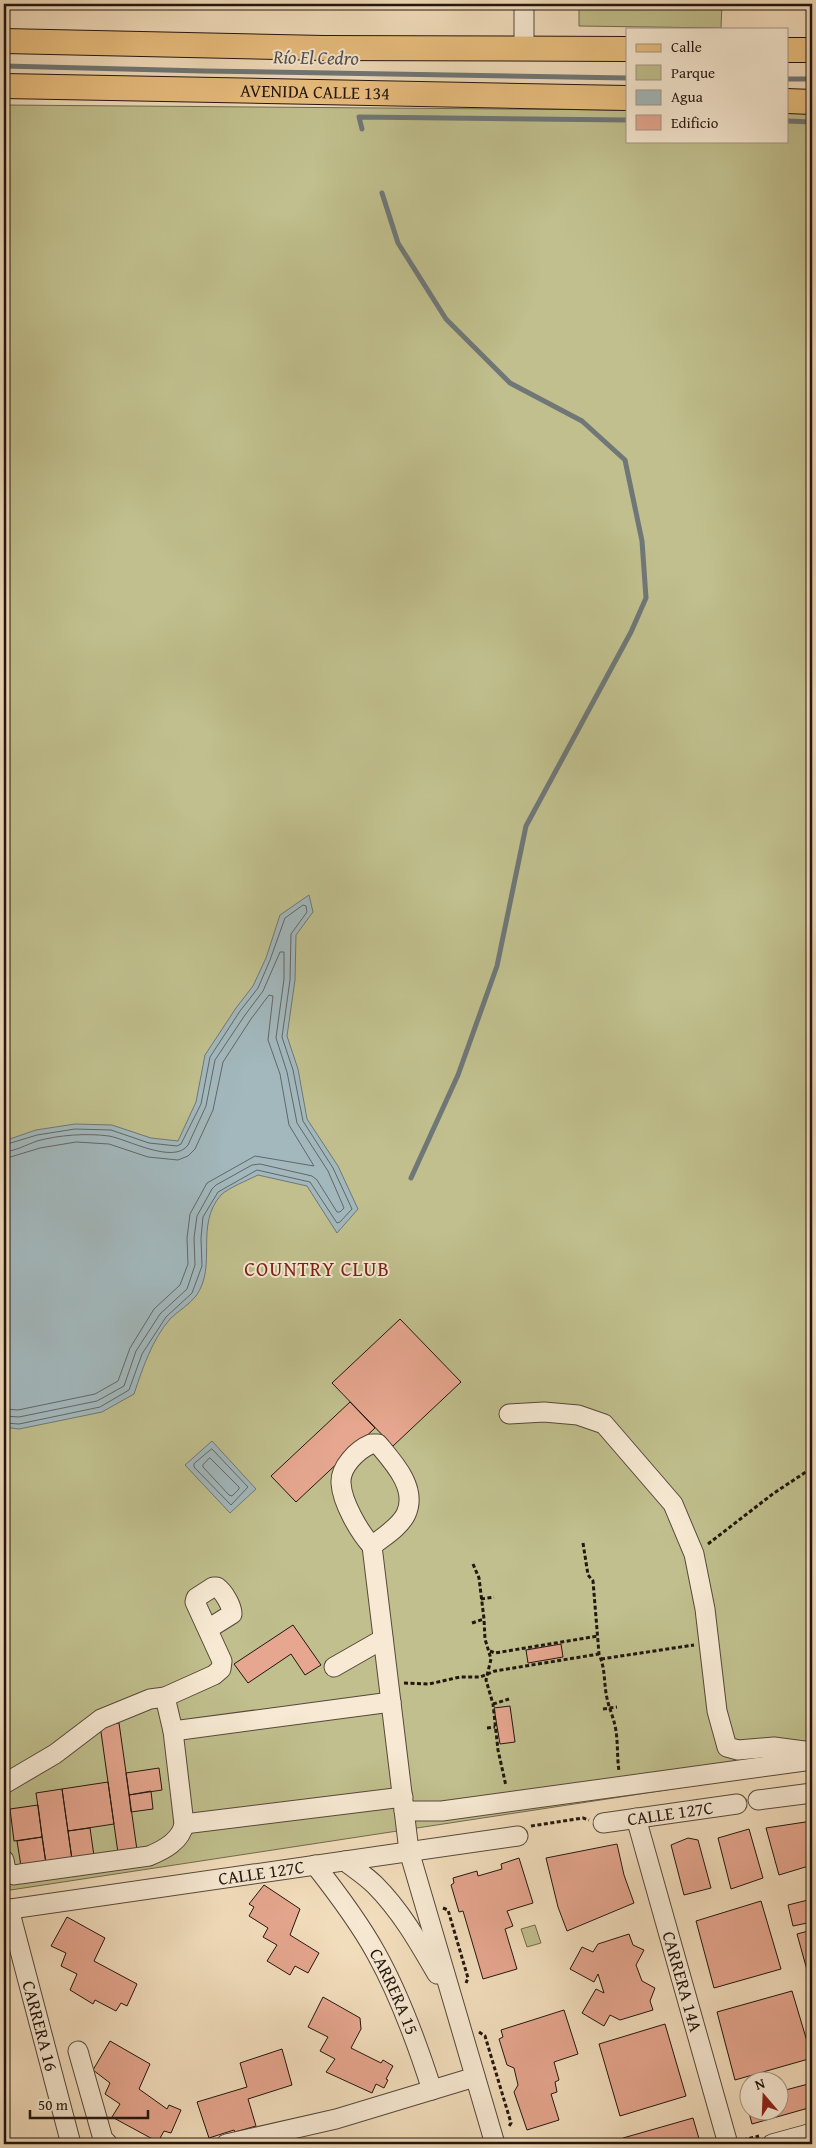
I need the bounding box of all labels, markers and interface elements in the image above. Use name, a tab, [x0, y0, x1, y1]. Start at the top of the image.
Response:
legend	[626, 28, 788, 142]
text: Calle	[671, 36, 702, 57]
water label: Río El Cedro	[272, 42, 359, 72]
text: Parque	[671, 62, 715, 83]
street label: AVENIDA CALLE 134	[240, 77, 390, 106]
text: Agua	[671, 86, 703, 107]
text: Edificio	[671, 112, 719, 133]
district label: COUNTRY CLUB	[244, 1254, 390, 1283]
street label: CALLE 127C	[625, 1793, 715, 1832]
street label: CALLE 127C	[216, 1853, 306, 1892]
street label: CARRERA 14A	[656, 1928, 710, 2035]
street label: CARRERA 15	[363, 1943, 426, 2039]
street label: CARRERA 16	[15, 1978, 65, 2074]
north arrow	[738, 2070, 788, 2120]
text: N	[752, 2073, 768, 2095]
scale bar	[30, 2088, 148, 2120]
text: 50 m	[38, 2094, 69, 2115]

